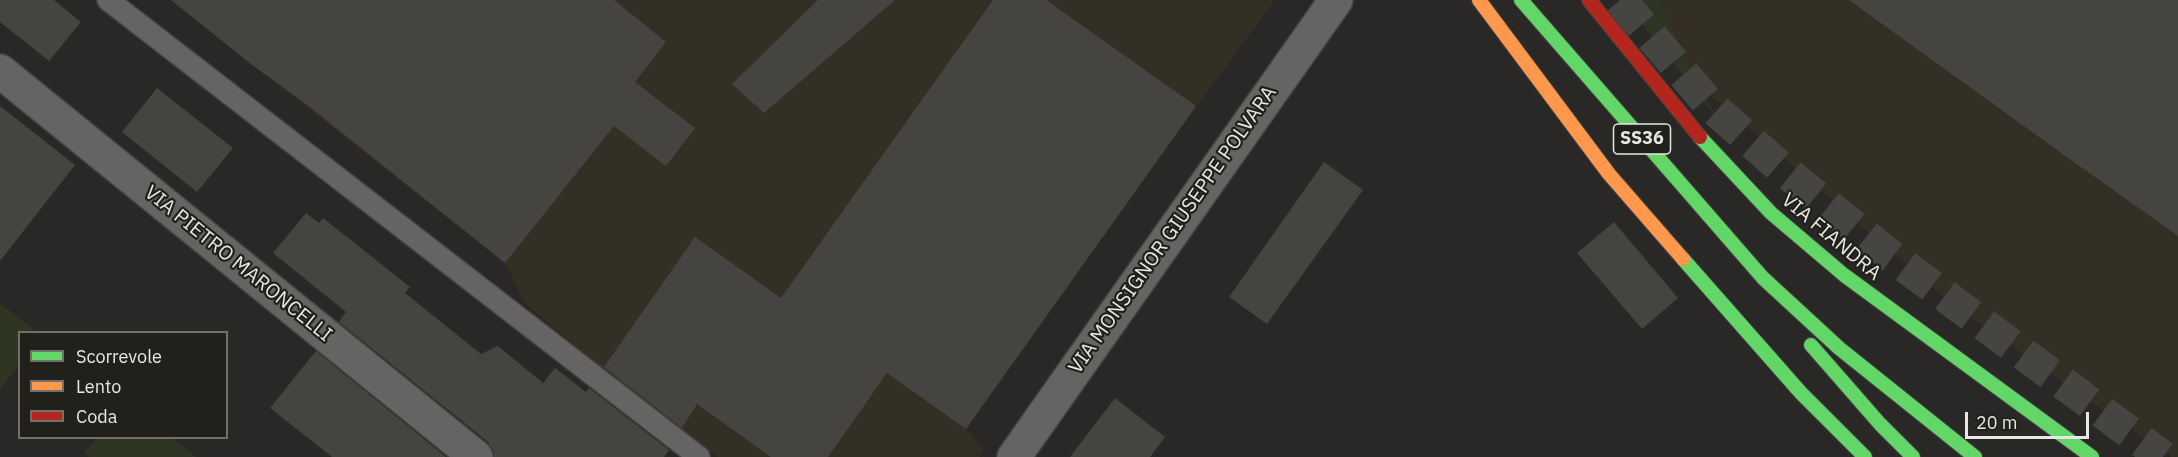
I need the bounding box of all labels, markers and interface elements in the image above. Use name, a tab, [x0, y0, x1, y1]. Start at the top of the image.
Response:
street label: VIA MONSIGNOR GIUSEPPE POLVARA	[1064, 81, 1282, 379]
road number: SS36	[1614, 124, 1670, 154]
street label: VIA PIETRO MARONCELLI	[139, 181, 337, 347]
street label: VIA FIANDRA	[1776, 188, 1886, 286]
legend	[18, 331, 228, 439]
text: Scorrevole	[76, 345, 162, 368]
text: Lento	[76, 375, 121, 398]
scale bar	[1968, 400, 2092, 438]
text: Coda	[76, 405, 117, 428]
text: 20 m	[1976, 411, 2018, 434]

